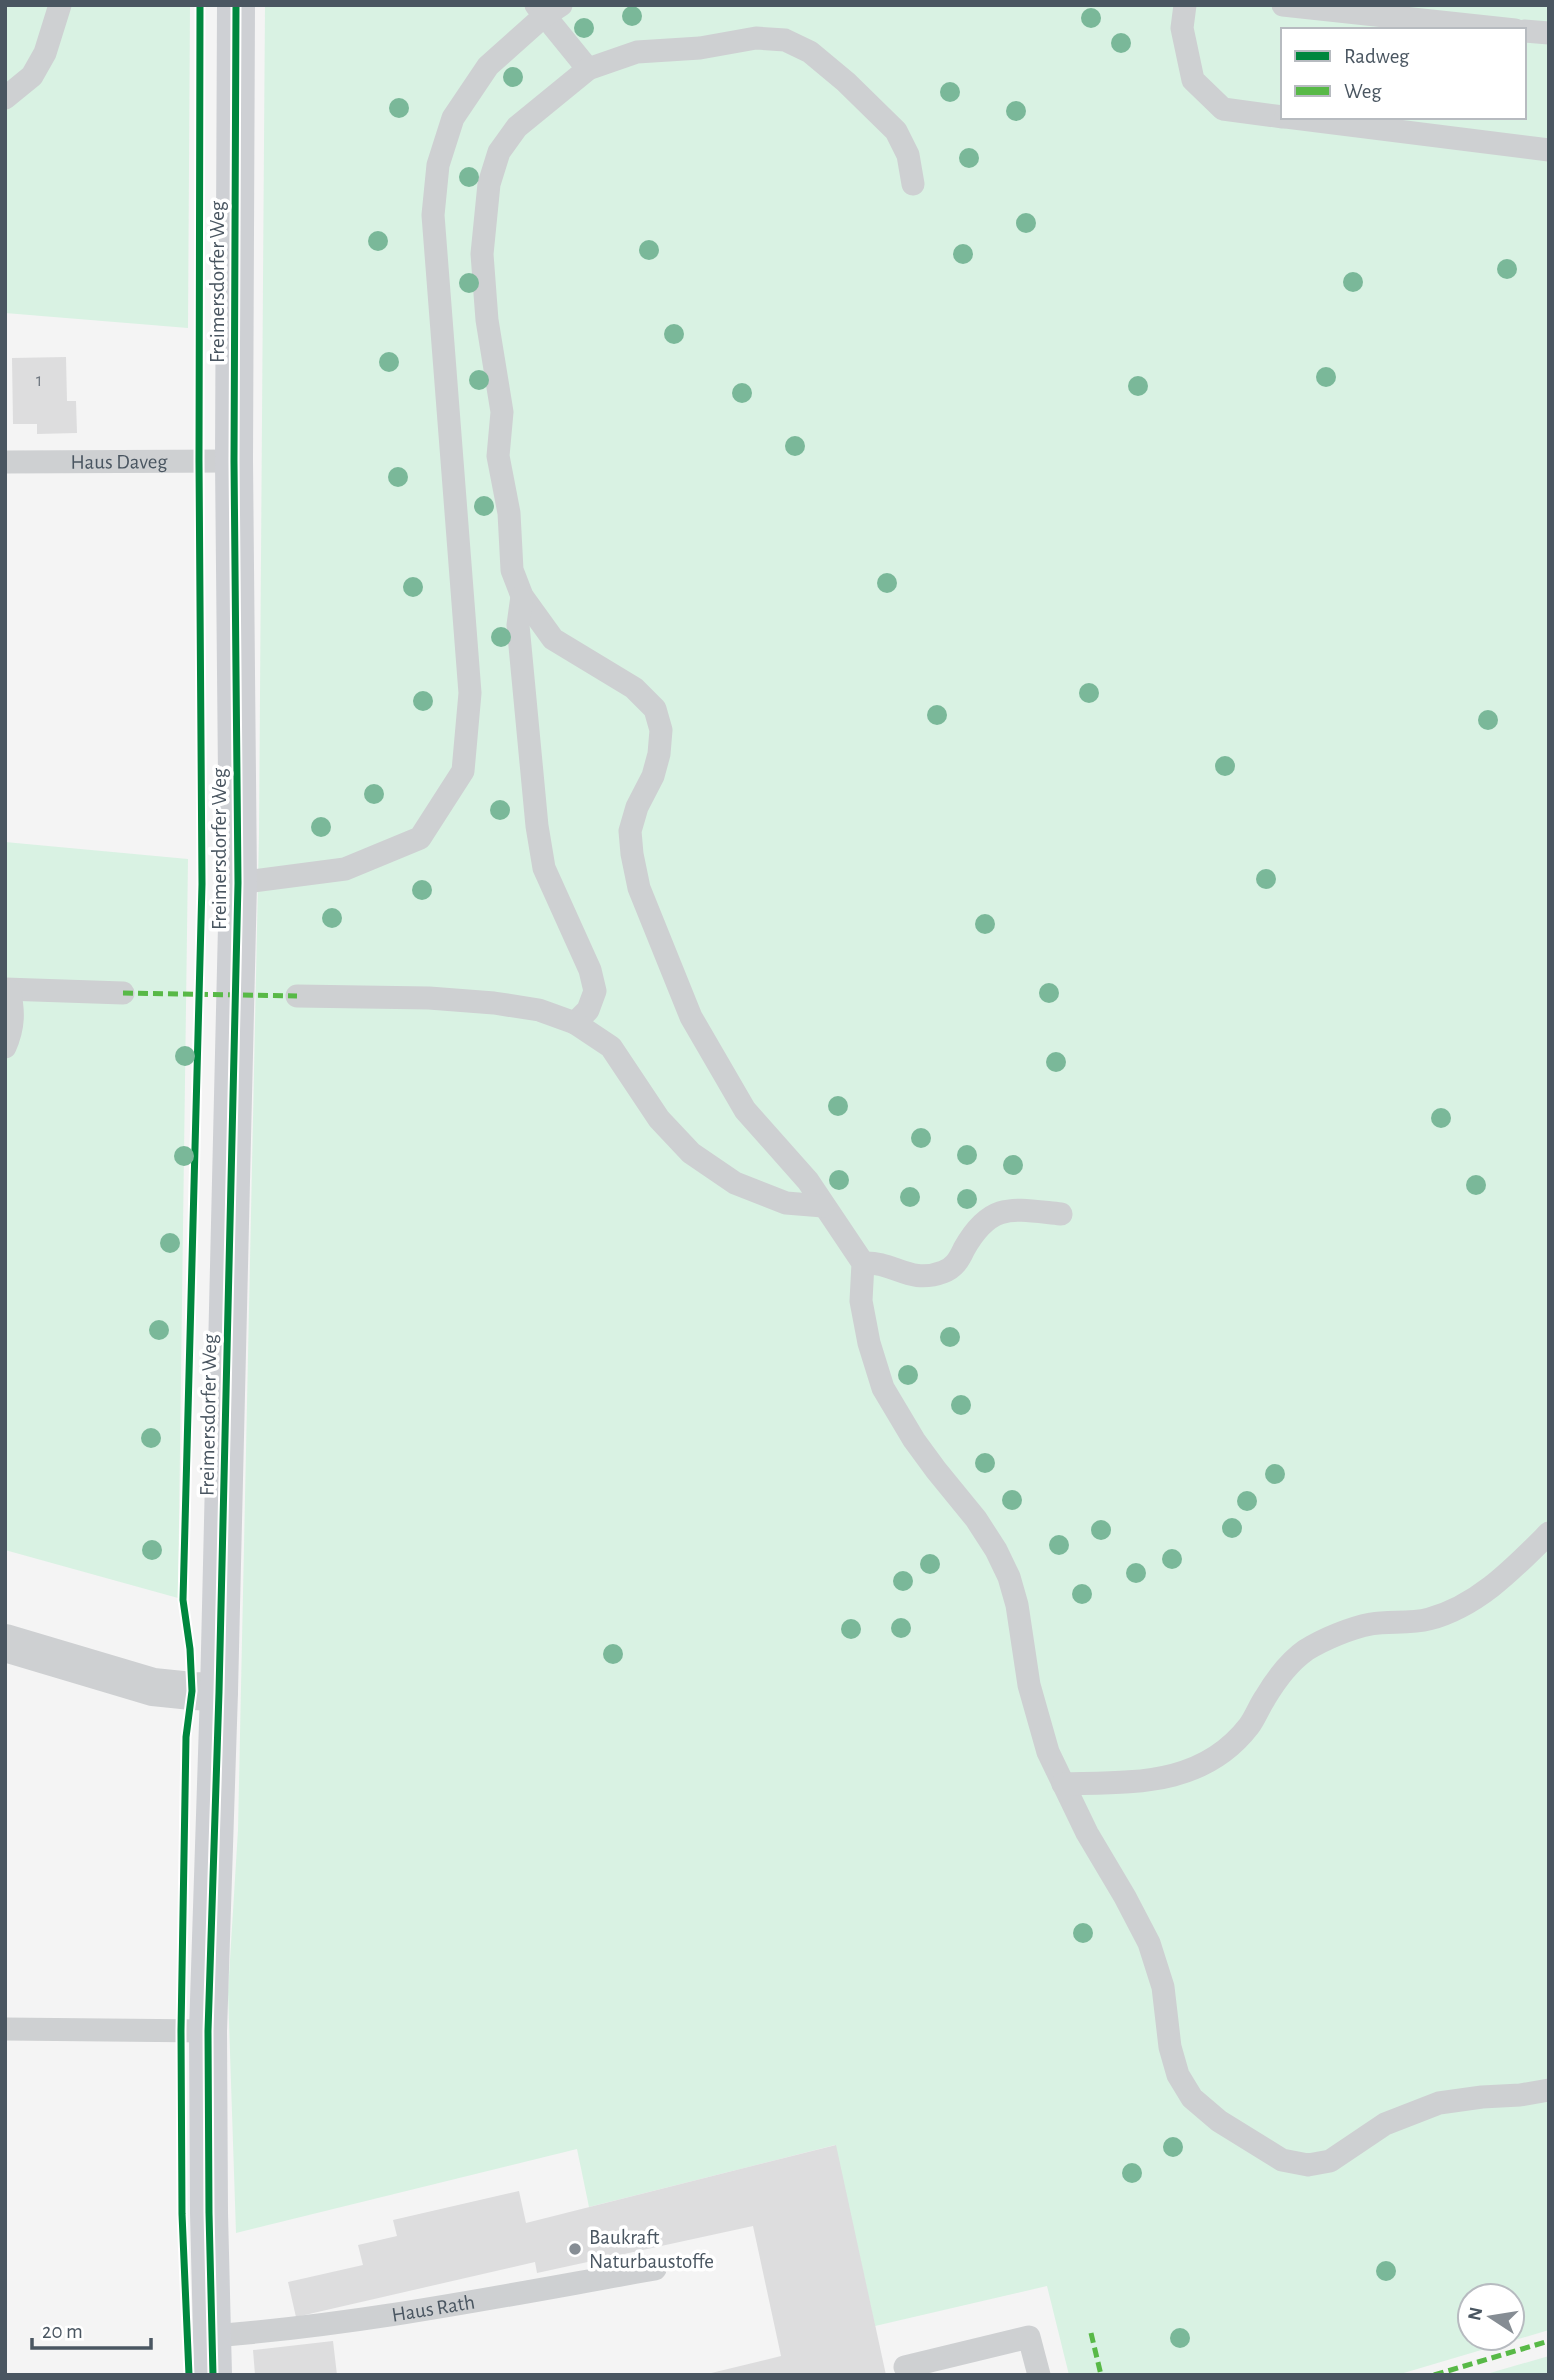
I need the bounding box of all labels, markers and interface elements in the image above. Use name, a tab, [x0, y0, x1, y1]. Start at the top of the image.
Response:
legend	[1281, 28, 1526, 119]
text: Radweg	[1344, 46, 1410, 67]
text: Weg	[1344, 81, 1382, 102]
street label: Freimersdorfer Weg	[207, 200, 228, 363]
house number: 1	[36, 372, 42, 390]
street label: Haus Daveg	[70, 451, 168, 473]
street label: Freimersdorfer Weg	[209, 767, 230, 930]
street label: Freimersdorfer Weg	[197, 1333, 220, 1496]
place label: Baukraft Naturbaustoffe	[589, 2227, 714, 2272]
marker: Baukraft Naturbaustoffe	[567, 2241, 583, 2257]
north arrow	[1456, 2282, 1526, 2352]
street label: Haus Rath	[390, 2291, 477, 2326]
text: N	[1465, 2305, 1487, 2322]
scale bar	[32, 2306, 150, 2350]
text: 20 m	[42, 2321, 83, 2342]

